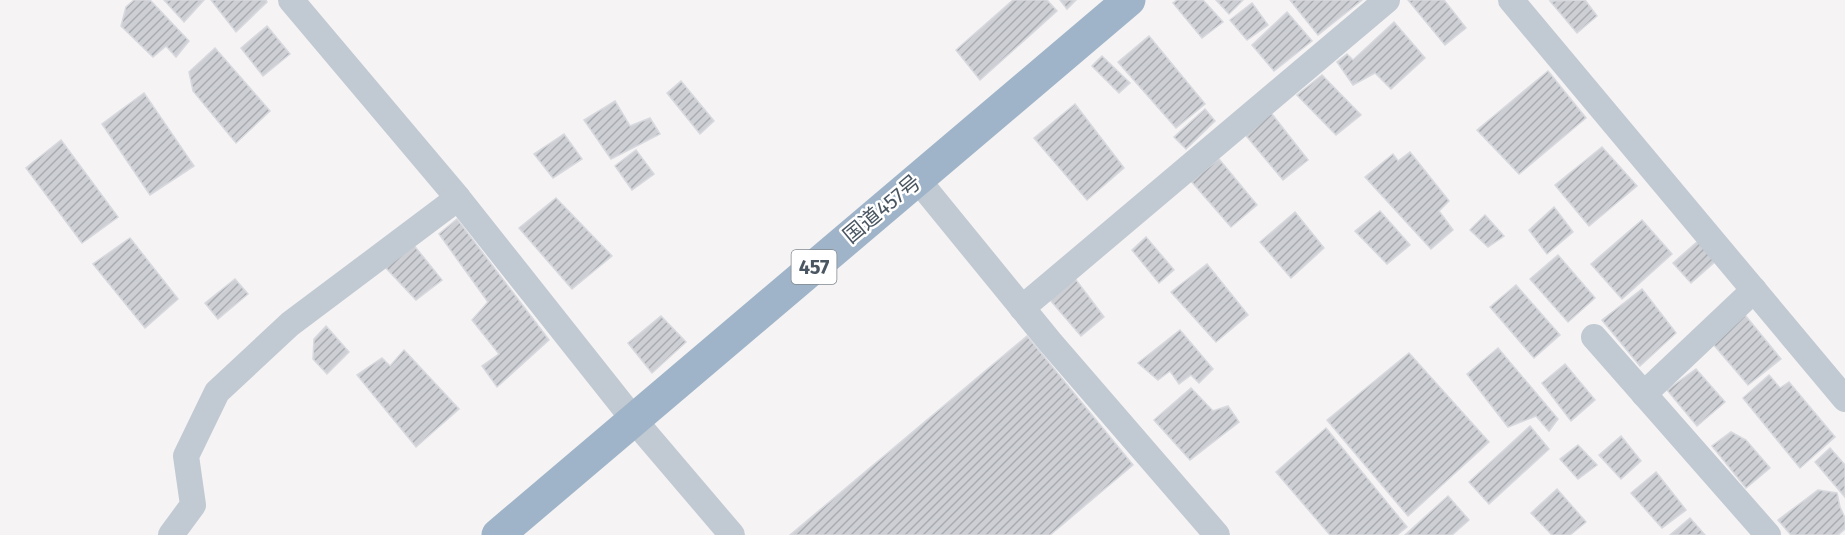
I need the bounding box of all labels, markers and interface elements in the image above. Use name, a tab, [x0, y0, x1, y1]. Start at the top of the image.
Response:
street label: 国道457号	[838, 169, 926, 249]
road number: 457	[792, 250, 836, 284]

